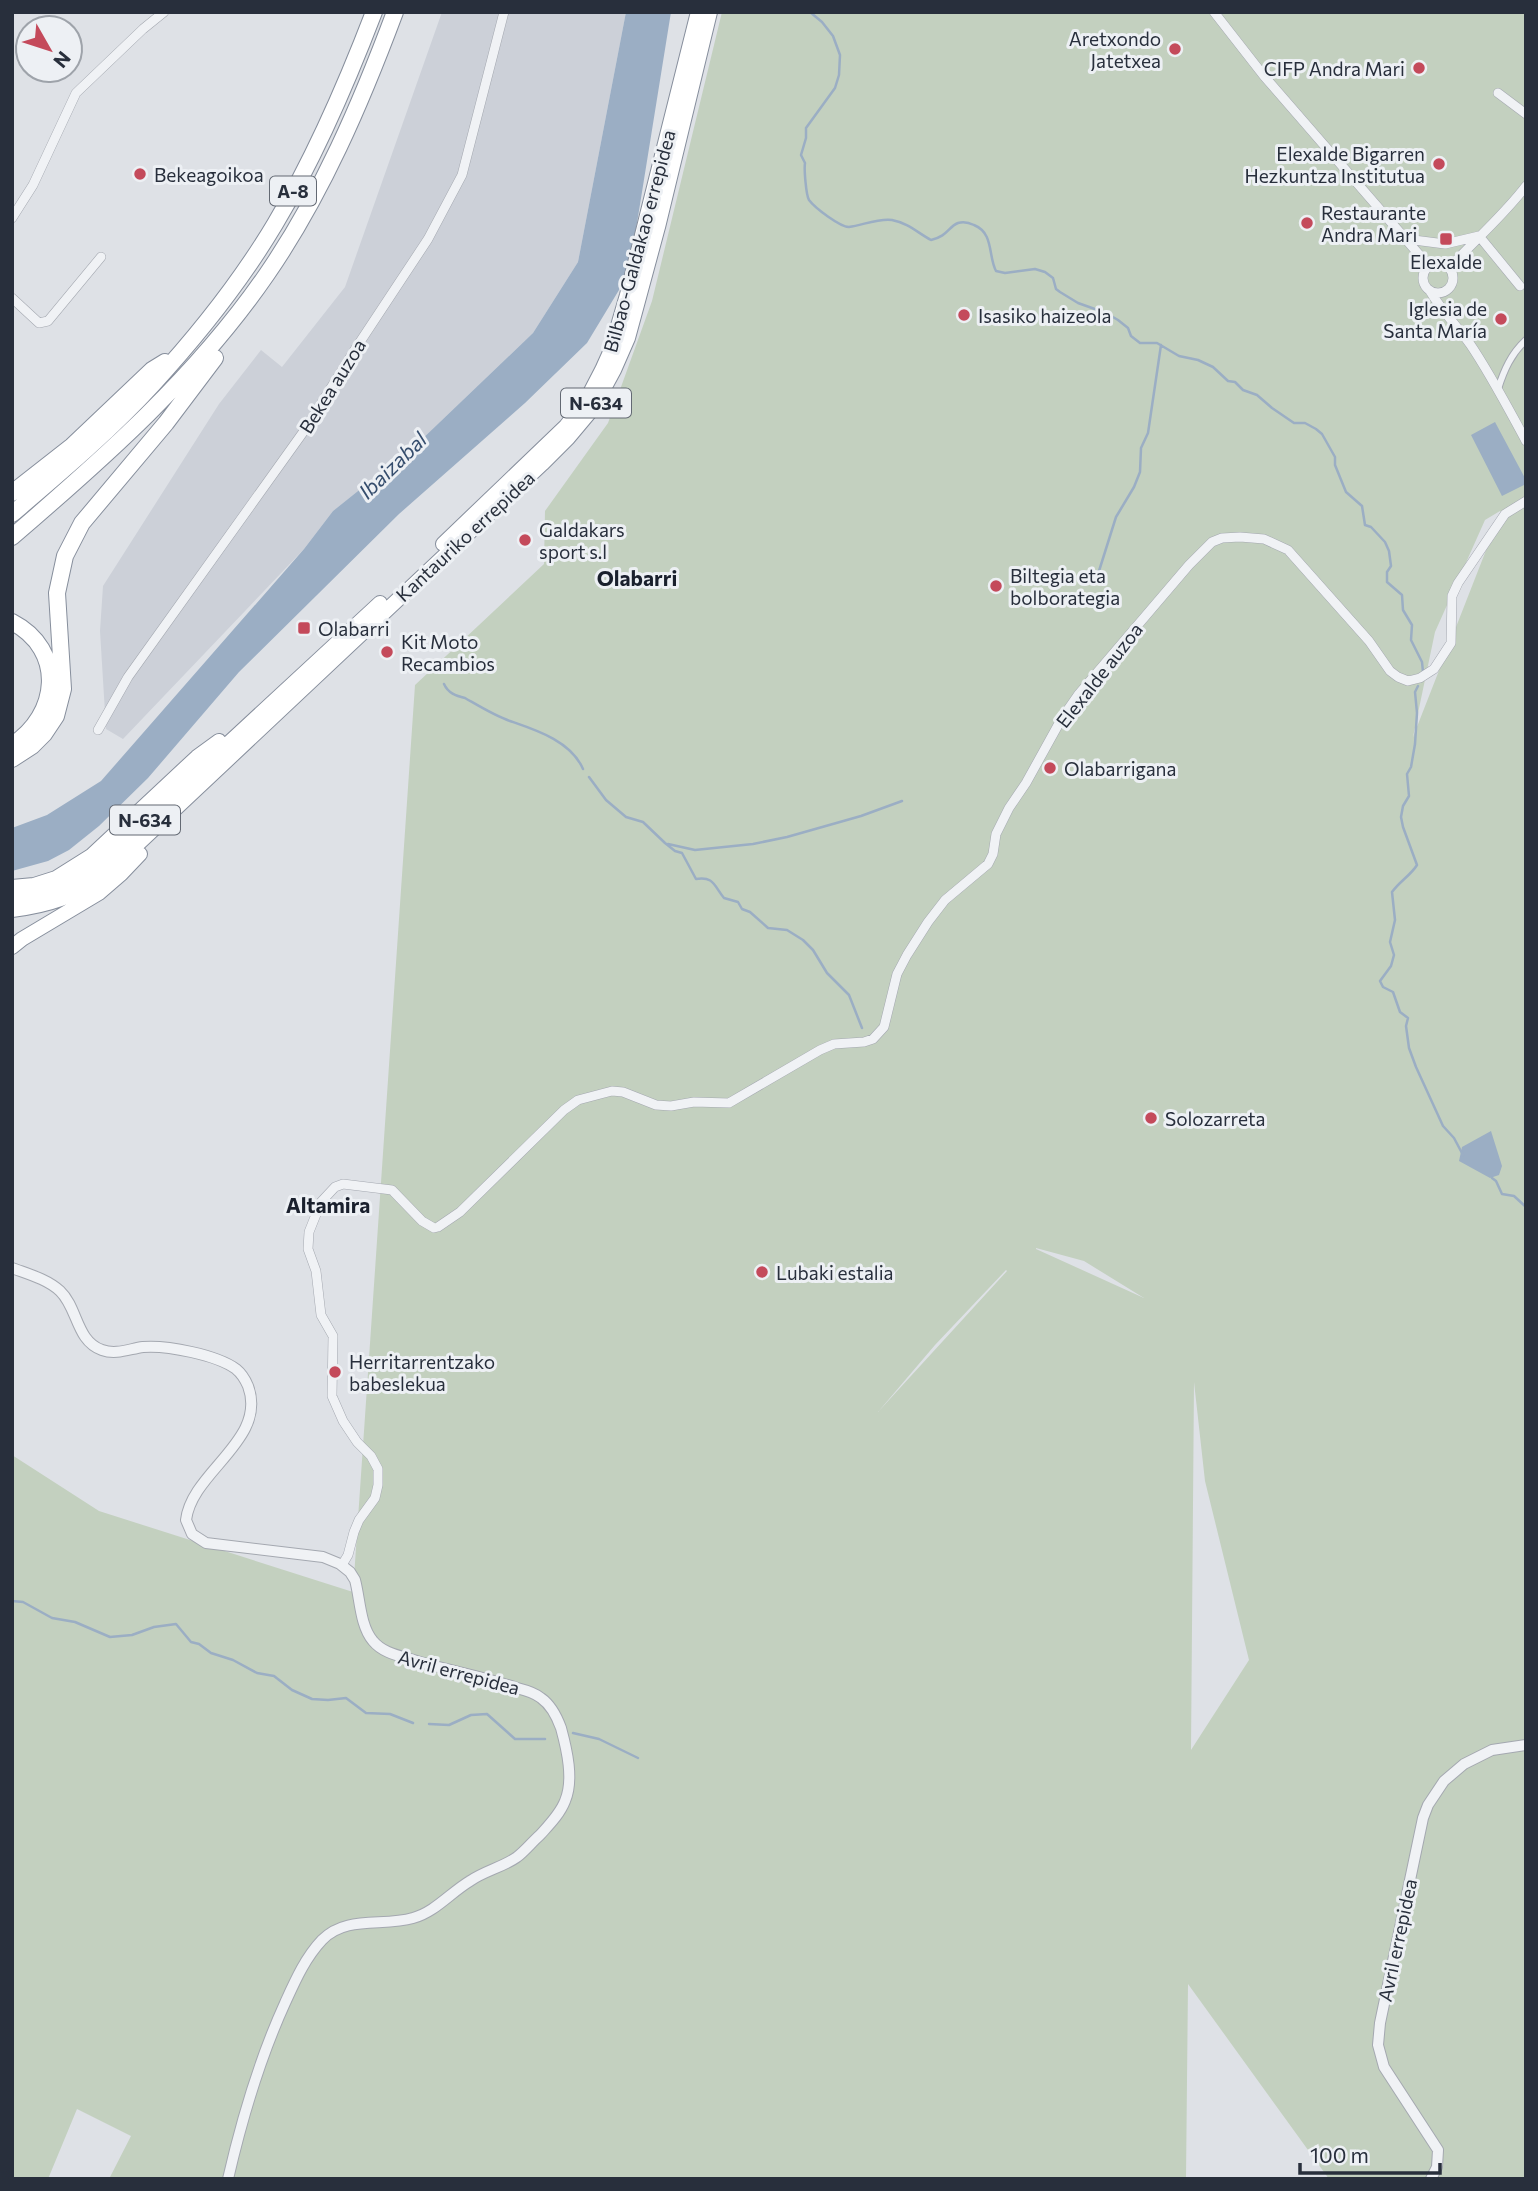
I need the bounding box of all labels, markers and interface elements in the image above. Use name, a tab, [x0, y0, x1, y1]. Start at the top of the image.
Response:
north arrow	[14, 14, 84, 84]
place label: Aretxondo Jatetxea	[1069, 27, 1161, 72]
marker: Aretxondo Jatetxea	[1167, 41, 1183, 57]
text: N	[49, 47, 76, 73]
place label: CIFP Andra Mari	[1264, 57, 1405, 80]
marker: CIFP Andra Mari	[1411, 60, 1427, 76]
street label: Bilbao-Galdakao errepidea	[598, 127, 680, 355]
place label: Elexalde Bigarren Hezkuntza Institutua	[1244, 142, 1425, 187]
marker: Elexalde Bigarren Hezkuntza Institutua	[1431, 156, 1447, 172]
place label: Bekeagoikoa	[154, 163, 264, 186]
marker: Bekeagoikoa	[132, 166, 148, 182]
road number: A-8	[270, 176, 316, 206]
place label: Restaurante Andra Mari	[1321, 201, 1426, 246]
marker: Restaurante Andra Mari	[1299, 215, 1315, 231]
marker: Elexalde	[1438, 231, 1454, 247]
place label: Elexalde	[1410, 250, 1482, 273]
place label: Iglesia de Santa María	[1383, 297, 1487, 342]
place label: Isasiko haizeola	[978, 304, 1112, 327]
marker: Isasiko haizeola	[956, 307, 972, 323]
marker: Iglesia de Santa María	[1493, 311, 1509, 327]
street label: Bekea auzoa	[294, 335, 370, 437]
road number: N-634	[561, 388, 631, 418]
water label: Ibaizabal	[353, 426, 432, 503]
street label: Kantauriko errepidea	[391, 466, 539, 606]
place label: Galdakars sport s.l	[539, 518, 625, 563]
marker: Galdakars sport s.l	[517, 532, 533, 548]
place label: Biltegia eta bolborategia	[1010, 564, 1120, 609]
district label: Olabarri	[597, 565, 677, 590]
marker: Biltegia eta bolborategia	[988, 578, 1004, 594]
place label: Olabarri	[318, 617, 390, 640]
street label: Elexalde auzoa	[1051, 618, 1147, 732]
marker: Olabarri	[296, 620, 312, 636]
place label: Kit Moto Recambios	[401, 630, 495, 675]
marker: Kit Moto Recambios	[379, 644, 395, 660]
place label: Olabarrigana	[1064, 757, 1176, 780]
marker: Olabarrigana	[1042, 760, 1058, 776]
road number: N-634	[110, 806, 180, 834]
place label: Solozarreta	[1165, 1107, 1266, 1130]
marker: Solozarreta	[1143, 1110, 1159, 1126]
district label: Altamira	[286, 1192, 370, 1217]
place label: Lubaki estalia	[776, 1261, 893, 1284]
marker: Lubaki estalia	[754, 1264, 770, 1280]
place label: Herritarrentzako babeslekua	[349, 1350, 495, 1395]
marker: Herritarrentzako babeslekua	[327, 1364, 343, 1380]
street label: Avril errepidea	[396, 1645, 522, 1699]
street label: Avril errepidea	[1373, 1876, 1421, 2004]
scale bar	[1300, 2132, 1440, 2176]
text: 100 m	[1310, 2142, 1369, 2167]

